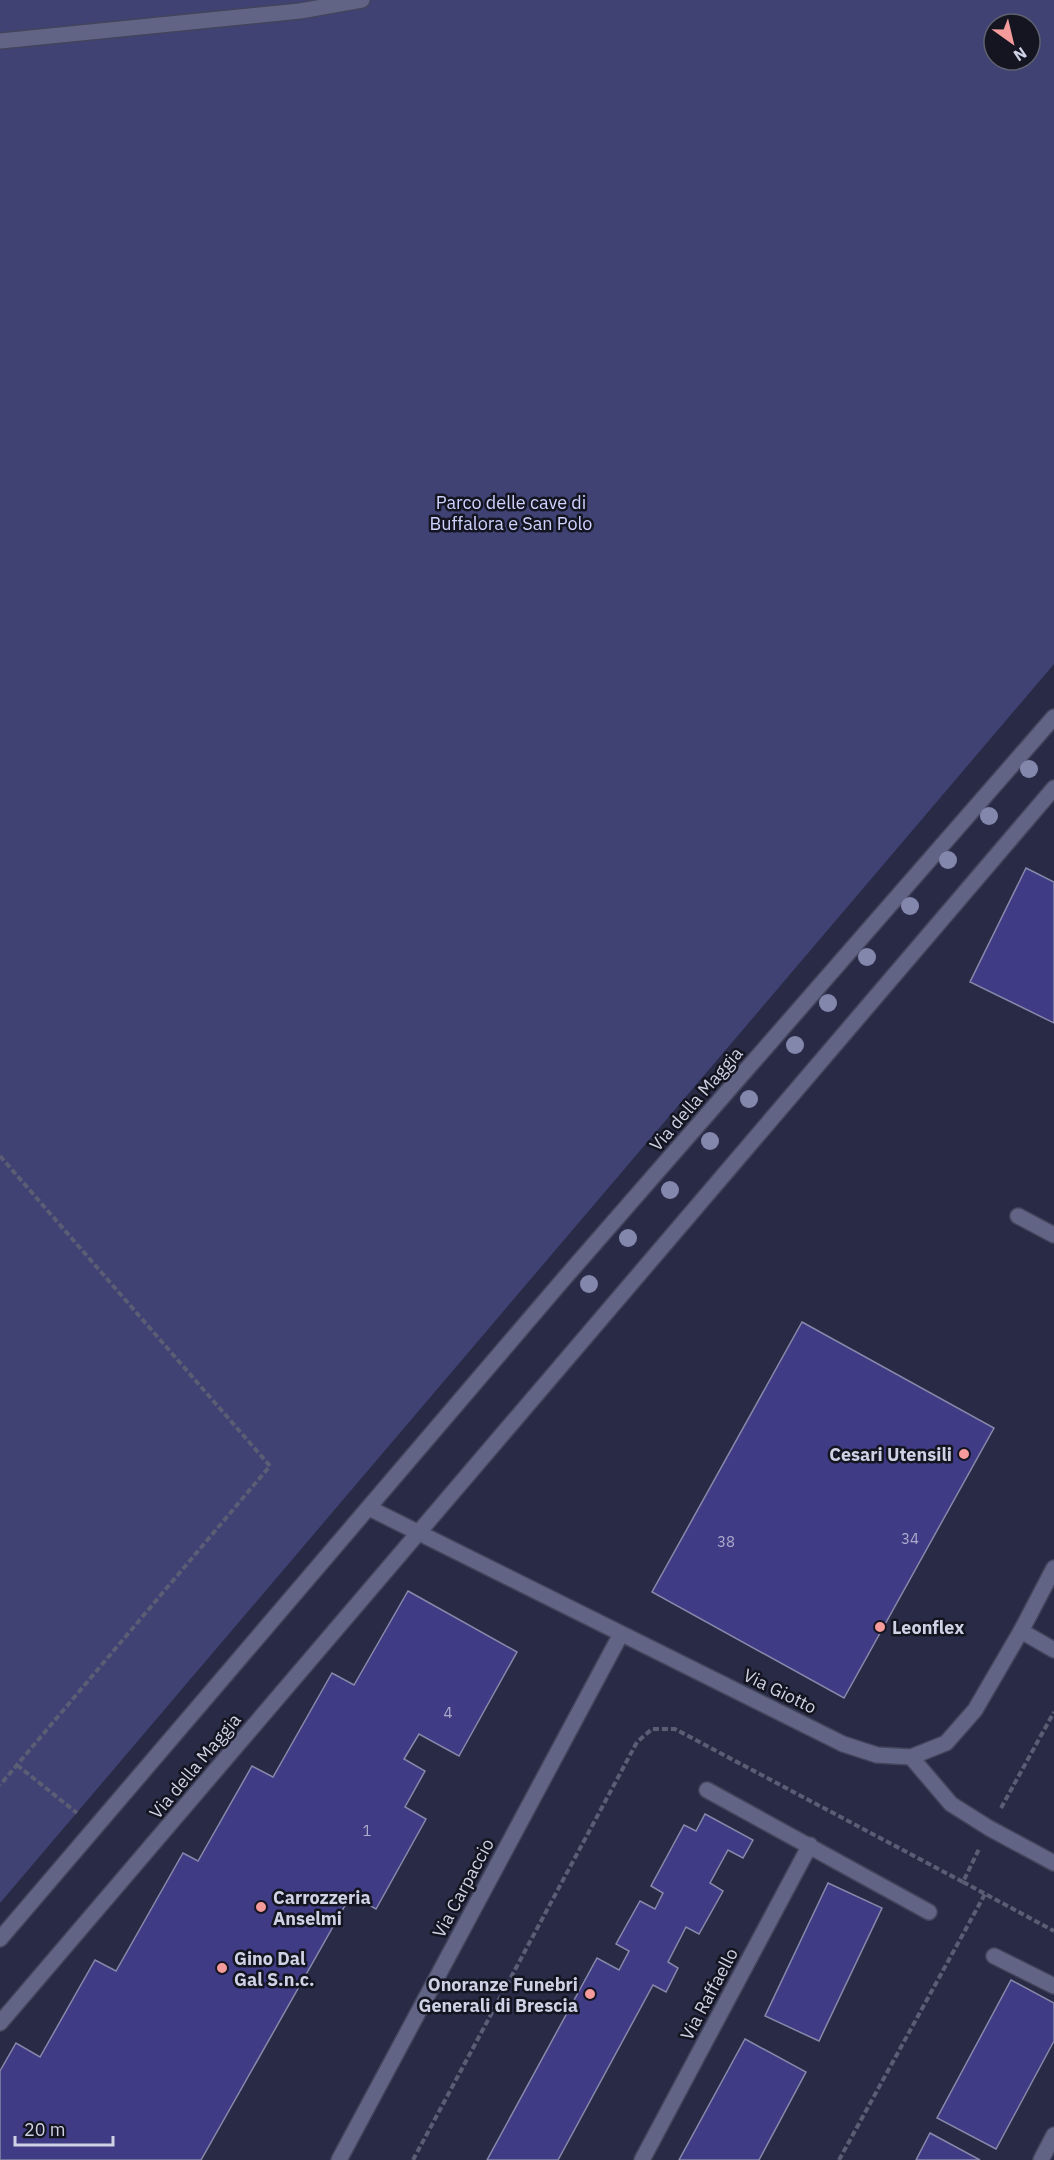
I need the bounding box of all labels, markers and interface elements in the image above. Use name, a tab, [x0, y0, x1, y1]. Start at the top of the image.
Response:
north arrow	[982, 12, 1042, 72]
text: N	[1010, 43, 1031, 66]
park label: Parco delle cave di Buffalora e San Polo	[430, 491, 592, 535]
street label: Via della Maggia	[644, 1042, 748, 1156]
place label: Cesari Utensili	[829, 1443, 952, 1466]
marker: Cesari Utensili	[957, 1447, 971, 1461]
house number: 34	[901, 1529, 919, 1548]
house number: 38	[717, 1532, 735, 1551]
place label: Leonflex	[892, 1616, 964, 1639]
marker: Leonflex	[873, 1620, 887, 1634]
street label: Via Giotto	[739, 1663, 821, 1719]
house number: 4	[443, 1703, 453, 1722]
street label: Via della Maggia	[144, 1708, 246, 1823]
house number: 1	[362, 1821, 372, 1840]
street label: Via Carpaccio	[427, 1834, 499, 1942]
place label: Carrozzeria Anselmi	[273, 1886, 371, 1930]
marker: Carrozzeria Anselmi	[254, 1900, 268, 1914]
street label: Via Raffaello	[675, 1944, 743, 2044]
place label: Gino Dal Gal S.n.c.	[234, 1947, 315, 1991]
marker: Gino Dal Gal S.n.c.	[215, 1961, 229, 1975]
place label: Onoranze Funebri Generali di Brescia	[419, 1973, 578, 2017]
marker: Onoranze Funebri Generali di Brescia	[583, 1987, 597, 2001]
scale bar	[15, 2109, 112, 2147]
text: 20 m	[24, 2118, 66, 2141]

